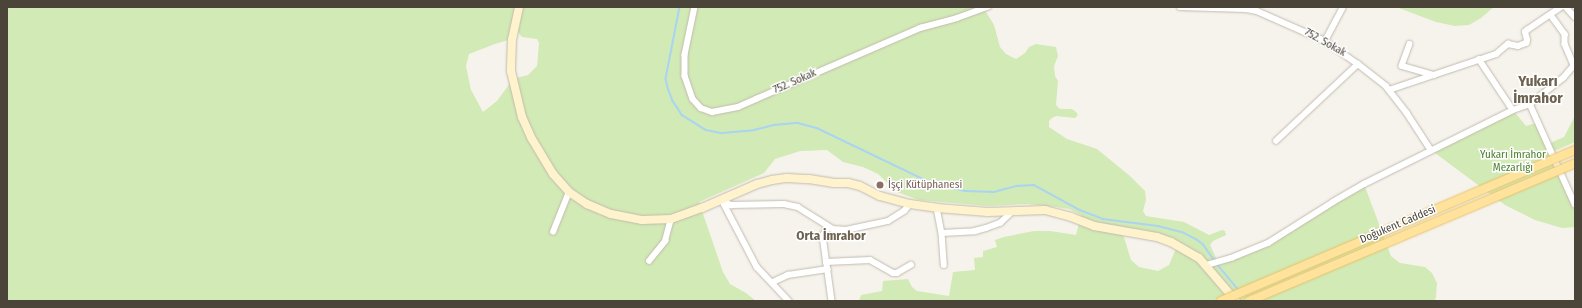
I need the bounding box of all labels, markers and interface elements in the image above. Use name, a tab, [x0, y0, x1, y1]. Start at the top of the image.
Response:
street label: 752. Sokak	[1302, 26, 1348, 60]
street label: 752. Sokak	[771, 67, 819, 97]
district label: Yukarı İmrahor	[1513, 72, 1563, 107]
park label: Yukarı İmrahor Mezarlığı	[1480, 149, 1546, 175]
place label: İşçi Kütüphanesi	[888, 178, 962, 192]
marker: İşçi Kütüphanesi	[875, 180, 885, 190]
street label: Doğukent Caddesi	[1358, 203, 1438, 247]
district label: Orta İmrahor	[796, 228, 866, 244]

